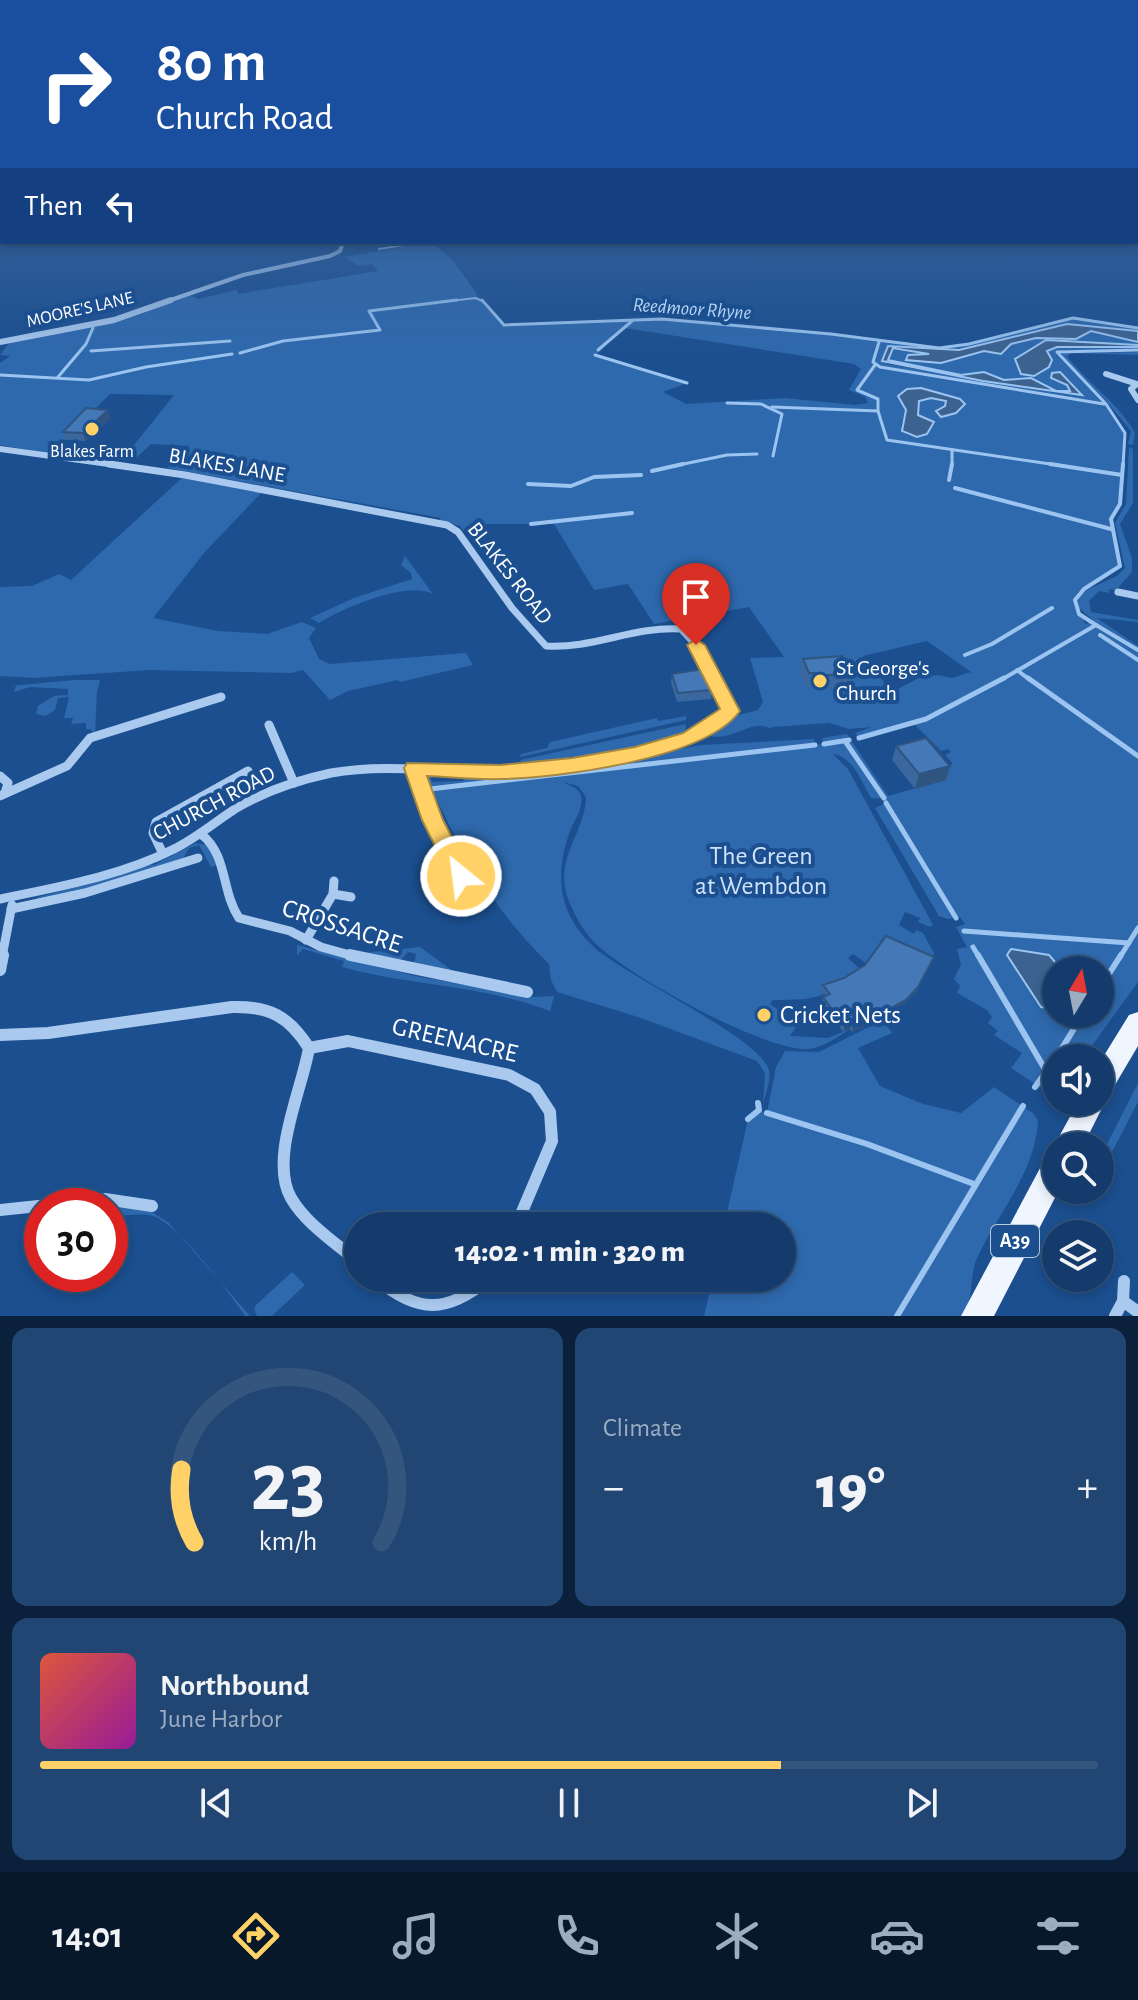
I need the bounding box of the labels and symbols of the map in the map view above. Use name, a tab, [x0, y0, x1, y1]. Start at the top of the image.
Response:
street label: MOORE'S LANE	[25, 289, 135, 331]
water label: Reedmoor Rhyne	[632, 295, 752, 323]
marker: Blakes Farm	[83, 420, 101, 438]
place label: Blakes Farm	[50, 443, 134, 461]
street label: BLAKES LANE	[167, 444, 287, 486]
street label: BLAKES ROAD	[463, 518, 557, 628]
pin	[662, 563, 730, 645]
place label: St George's Church	[836, 657, 930, 704]
marker: St George's Church	[811, 672, 829, 690]
street label: CHURCH ROAD	[149, 762, 279, 844]
position arrow	[419, 834, 503, 918]
park label: The Green at Wembdon	[695, 843, 827, 899]
street label: CROSSACRE	[279, 894, 405, 958]
north arrow	[1042, 956, 1114, 1028]
place label: Cricket Nets	[780, 1002, 901, 1028]
marker: Cricket Nets	[755, 1006, 773, 1024]
street label: GREENACRE	[390, 1013, 520, 1067]
speed limit sign: 30	[24, 1188, 128, 1292]
road number: A39	[991, 1225, 1039, 1257]

